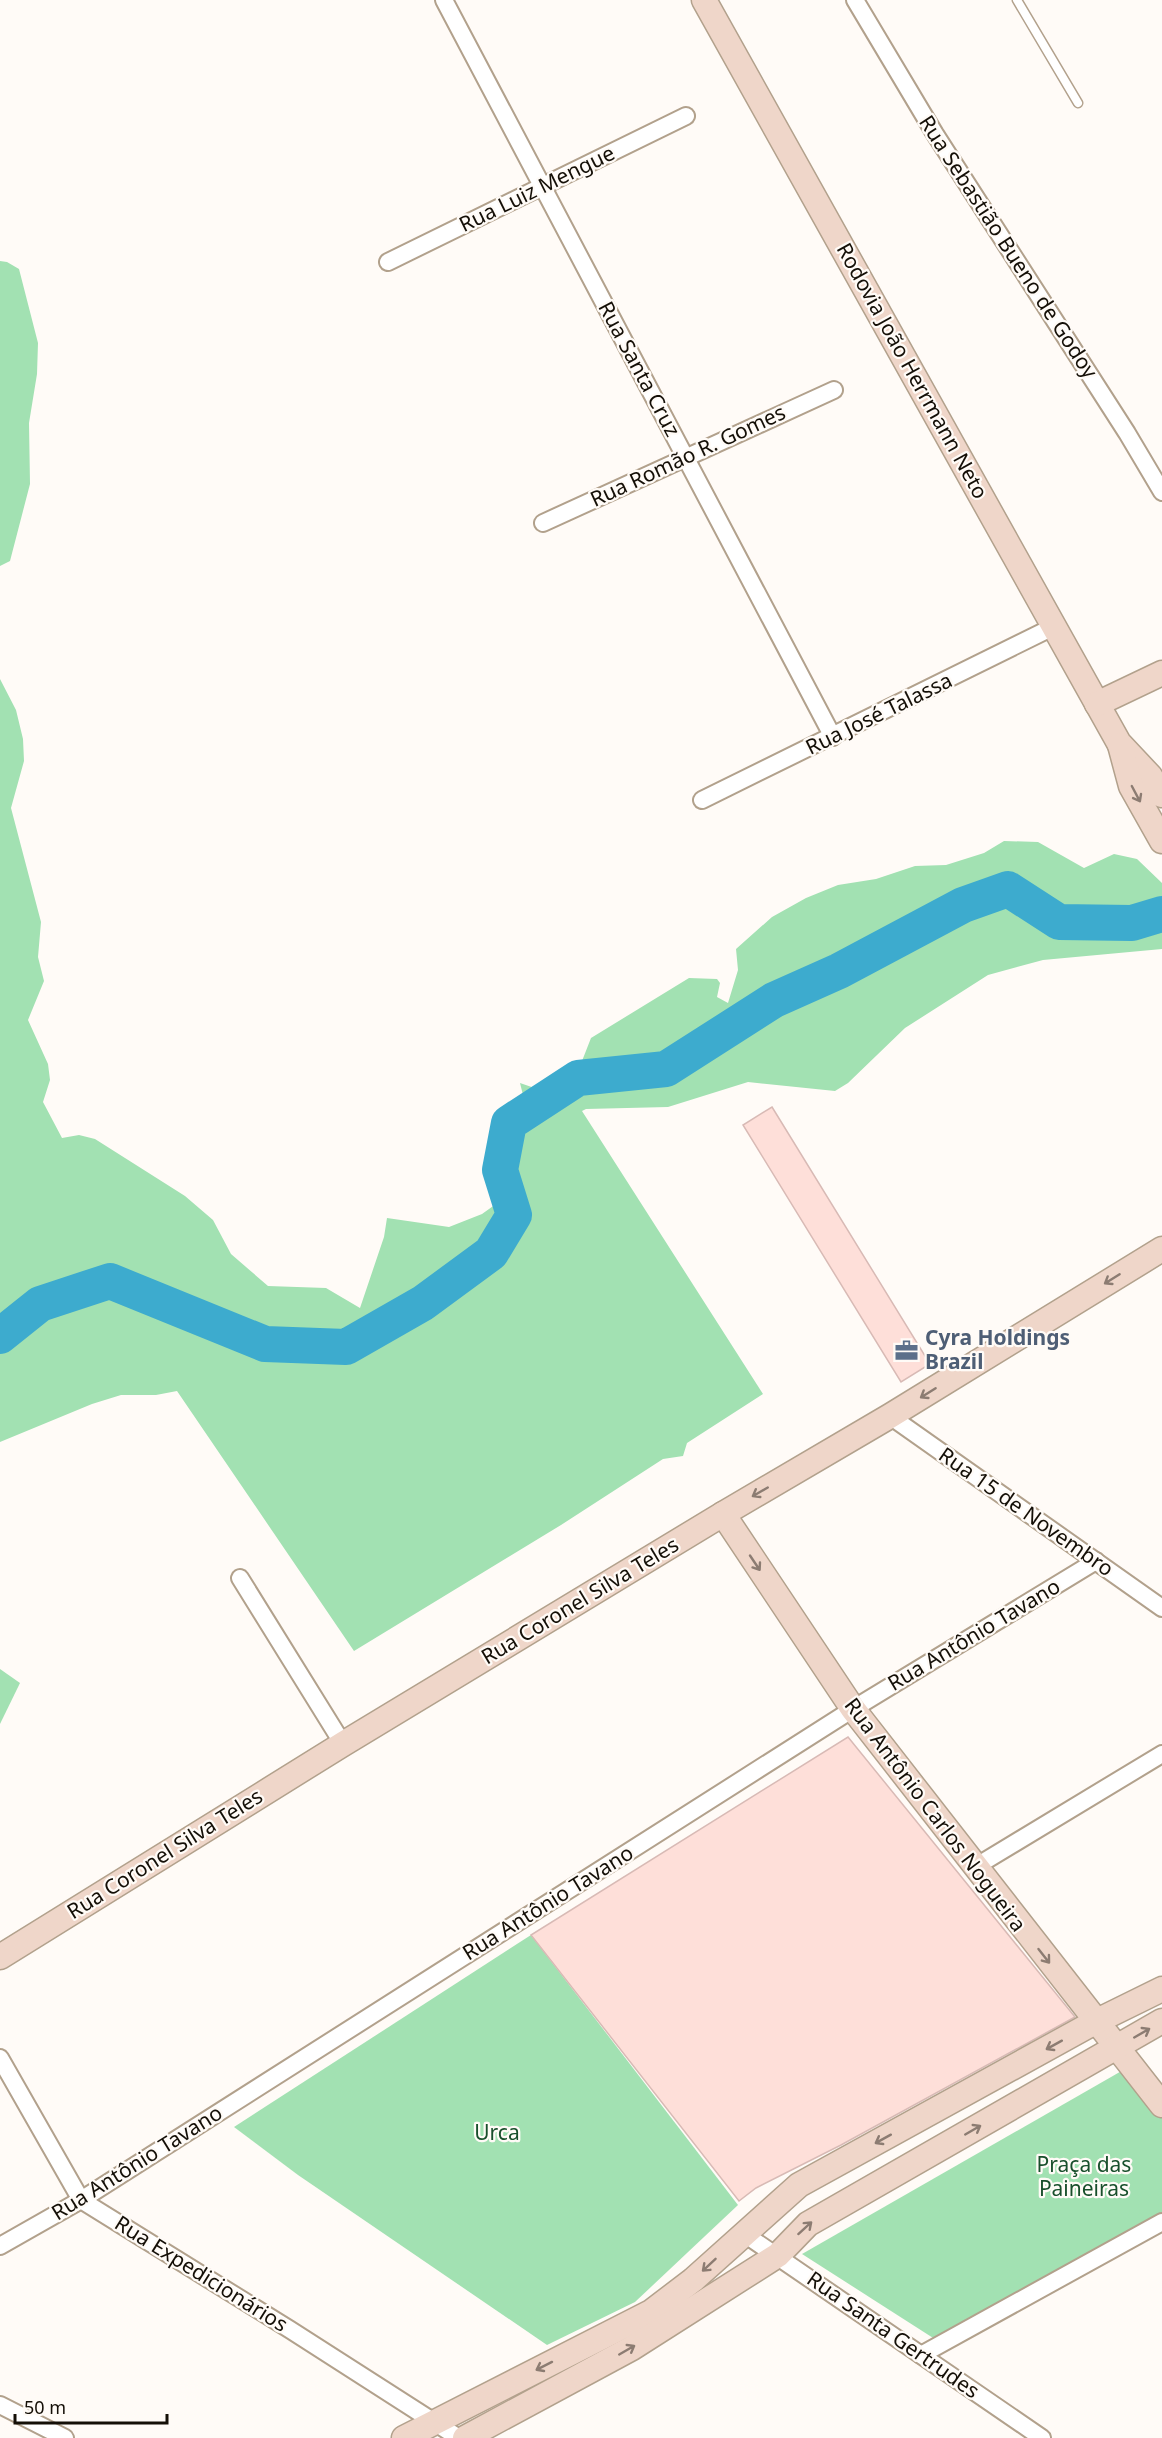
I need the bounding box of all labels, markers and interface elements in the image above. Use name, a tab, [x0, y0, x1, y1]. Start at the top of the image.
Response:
street label: Rua Sebastião Bueno de Godoy	[913, 110, 1105, 384]
street label: Rua Luiz Mengue	[454, 138, 619, 238]
street label: Rodovia João Herrmann Neto	[831, 238, 995, 503]
street label: Rua Santa Cruz	[593, 296, 687, 441]
street label: Rua Romão R. Gomes	[585, 398, 790, 513]
street label: Rua José Talassa	[801, 665, 957, 761]
one-way arrow	[1130, 785, 1142, 802]
one-way arrow	[1104, 1274, 1121, 1286]
place label: Cyra Holdings Brazil	[925, 1323, 1070, 1375]
office icon: Cyra Holdings Brazil	[894, 1337, 920, 1363]
one-way arrow	[920, 1387, 937, 1399]
street label: Rua 15 de Novembro	[934, 1440, 1119, 1582]
one-way arrow	[752, 1487, 770, 1498]
street label: Rua Coronel Silva Teles	[476, 1530, 683, 1670]
one-way arrow	[749, 1554, 761, 1570]
street label: Rua Antônio Tavano	[882, 1572, 1065, 1697]
street label: Rua Antônio Carlos Nogueira	[839, 1692, 1033, 1937]
street label: Rua Coronel Silva Teles	[61, 1782, 268, 1925]
street label: Rua Antônio Tavano	[457, 1838, 638, 1966]
one-way arrow	[1038, 1948, 1051, 1964]
one-way arrow	[1133, 2026, 1150, 2038]
one-way arrow	[1046, 2039, 1063, 2051]
street label: Rua Antônio Tavano	[46, 2098, 227, 2226]
park label: Urca	[474, 2118, 520, 2146]
one-way arrow	[964, 2123, 981, 2135]
one-way arrow	[875, 2134, 893, 2145]
park label: Praça das Paineiras	[1037, 2150, 1131, 2202]
street label: Rua Expedicionários	[110, 2209, 293, 2338]
one-way arrow	[797, 2221, 812, 2235]
one-way arrow	[702, 2258, 717, 2272]
street label: Rua Santa Gertrudes	[802, 2264, 985, 2404]
one-way arrow	[618, 2344, 635, 2356]
one-way arrow	[536, 2360, 553, 2372]
scale bar	[15, 2387, 166, 2425]
text: 50 m	[24, 2395, 66, 2419]

